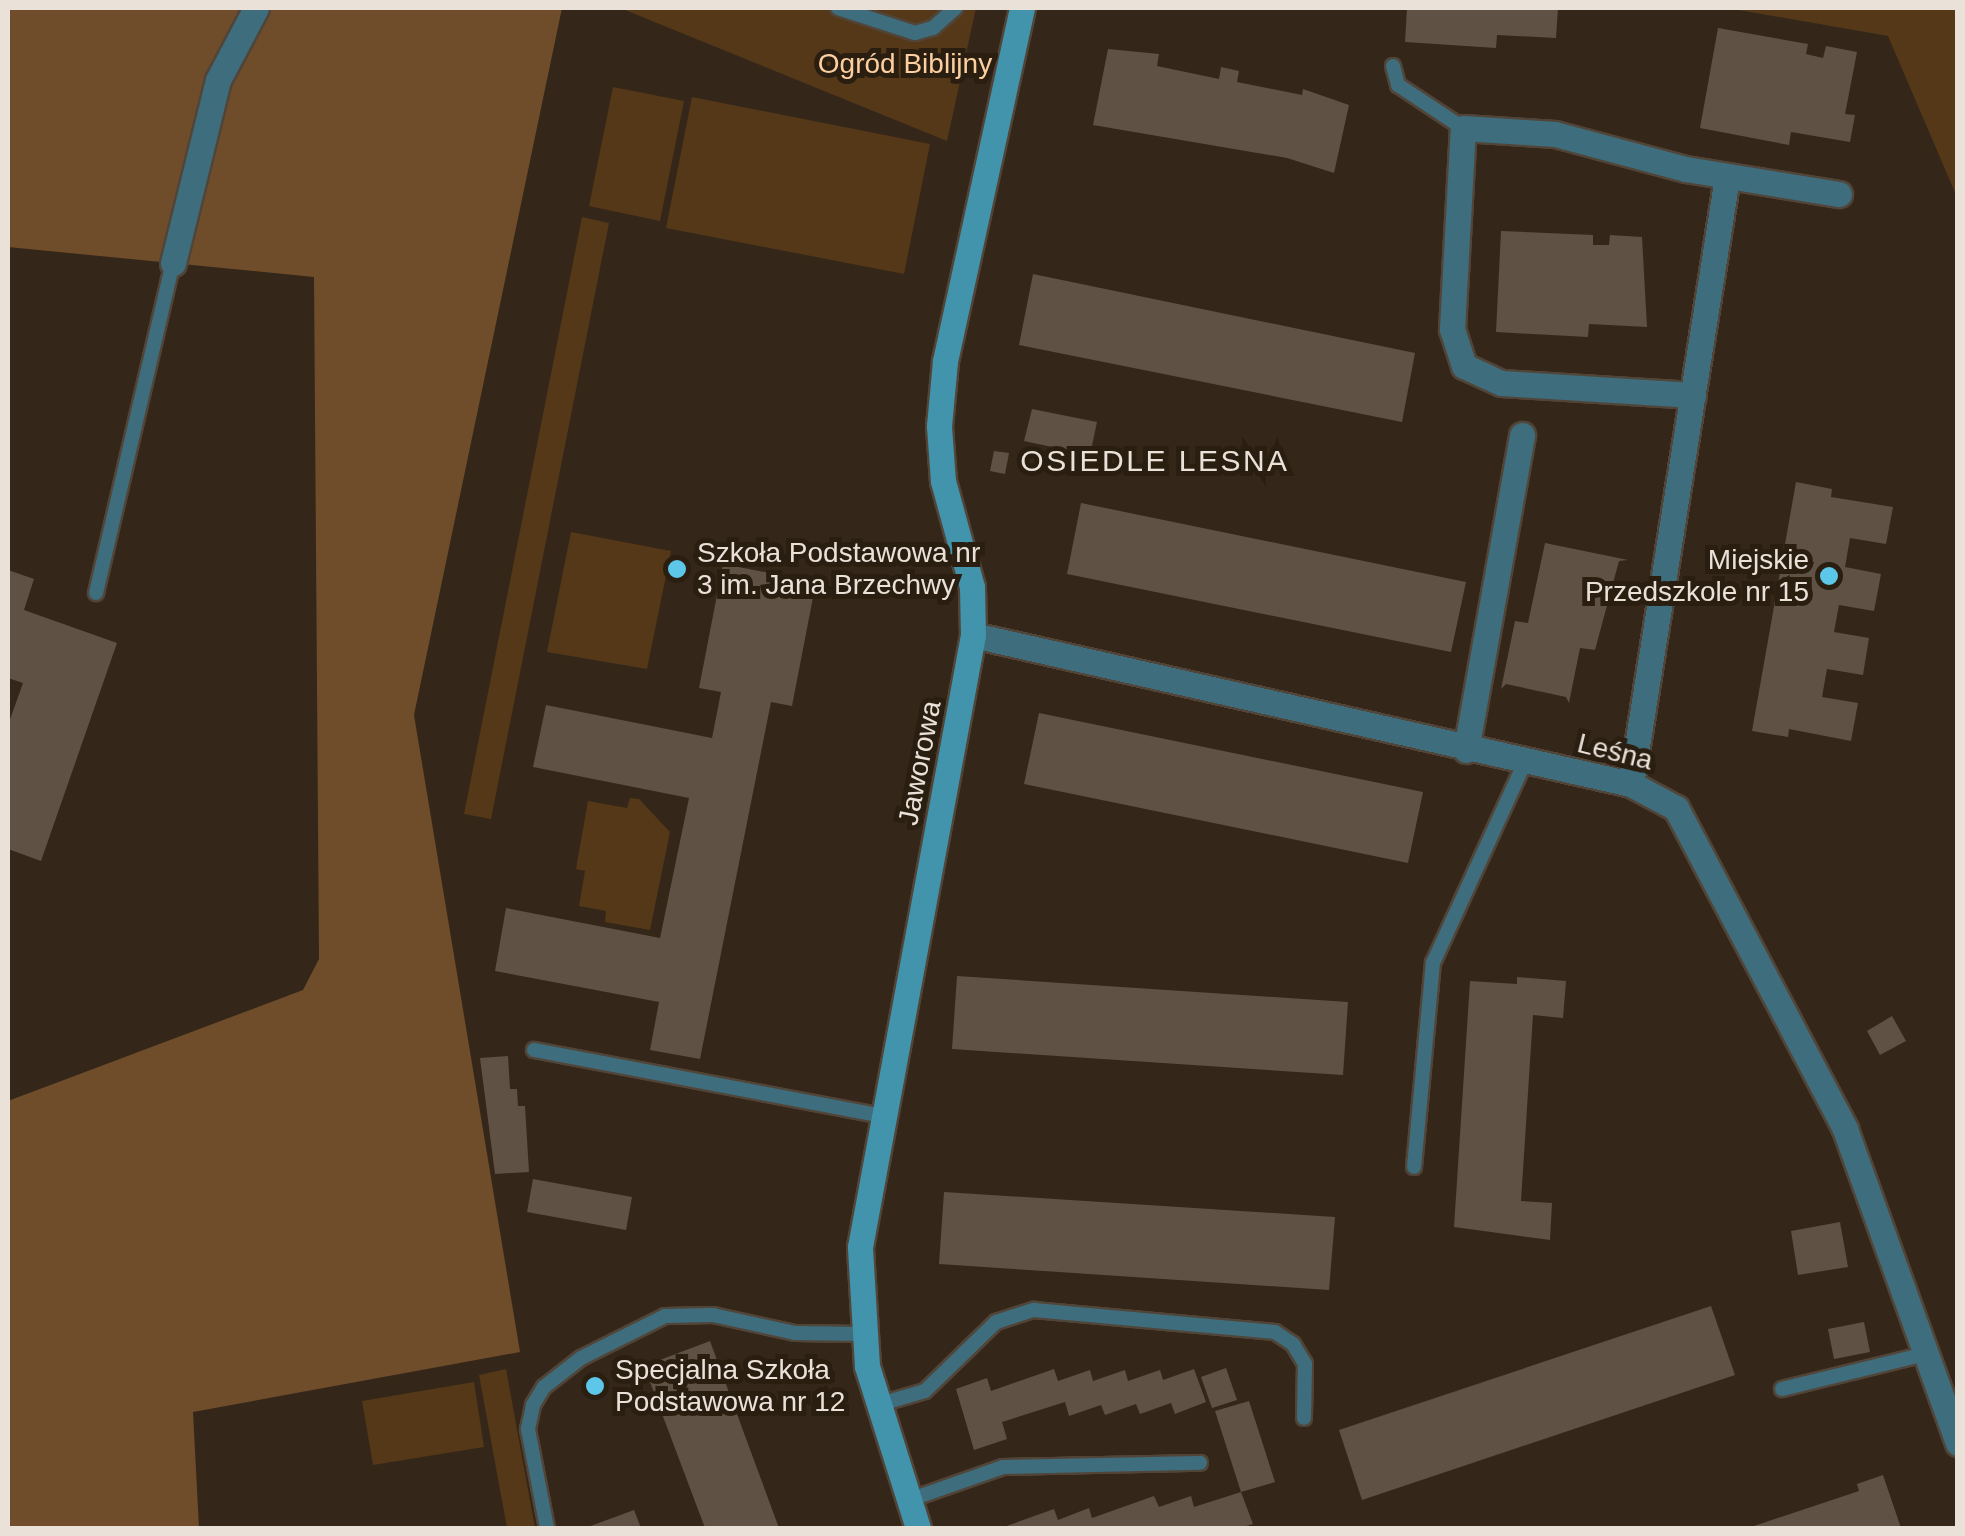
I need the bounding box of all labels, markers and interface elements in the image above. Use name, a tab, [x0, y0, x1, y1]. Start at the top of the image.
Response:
park label: Ogród Biblijny	[818, 47, 992, 81]
district label: OSIEDLE LESNA	[1020, 443, 1290, 479]
place label: Szkoła Podstawowa nr 3 im. Jana Brzechwy	[697, 536, 980, 602]
place label: Miejskie Przedszkole nr 15	[1585, 543, 1809, 609]
marker: Szkoła Podstawowa nr 3 im. Jana Brzechwy	[666, 558, 688, 580]
marker: Miejskie Przedszkole nr 15	[1818, 565, 1840, 587]
street label: Jaworowa	[891, 698, 949, 828]
street label: Leśna	[1574, 726, 1656, 778]
place label: Specjalna Szkoła Podstawowa nr 12	[615, 1353, 845, 1419]
marker: Specjalna Szkoła Podstawowa nr 12	[584, 1375, 606, 1397]

